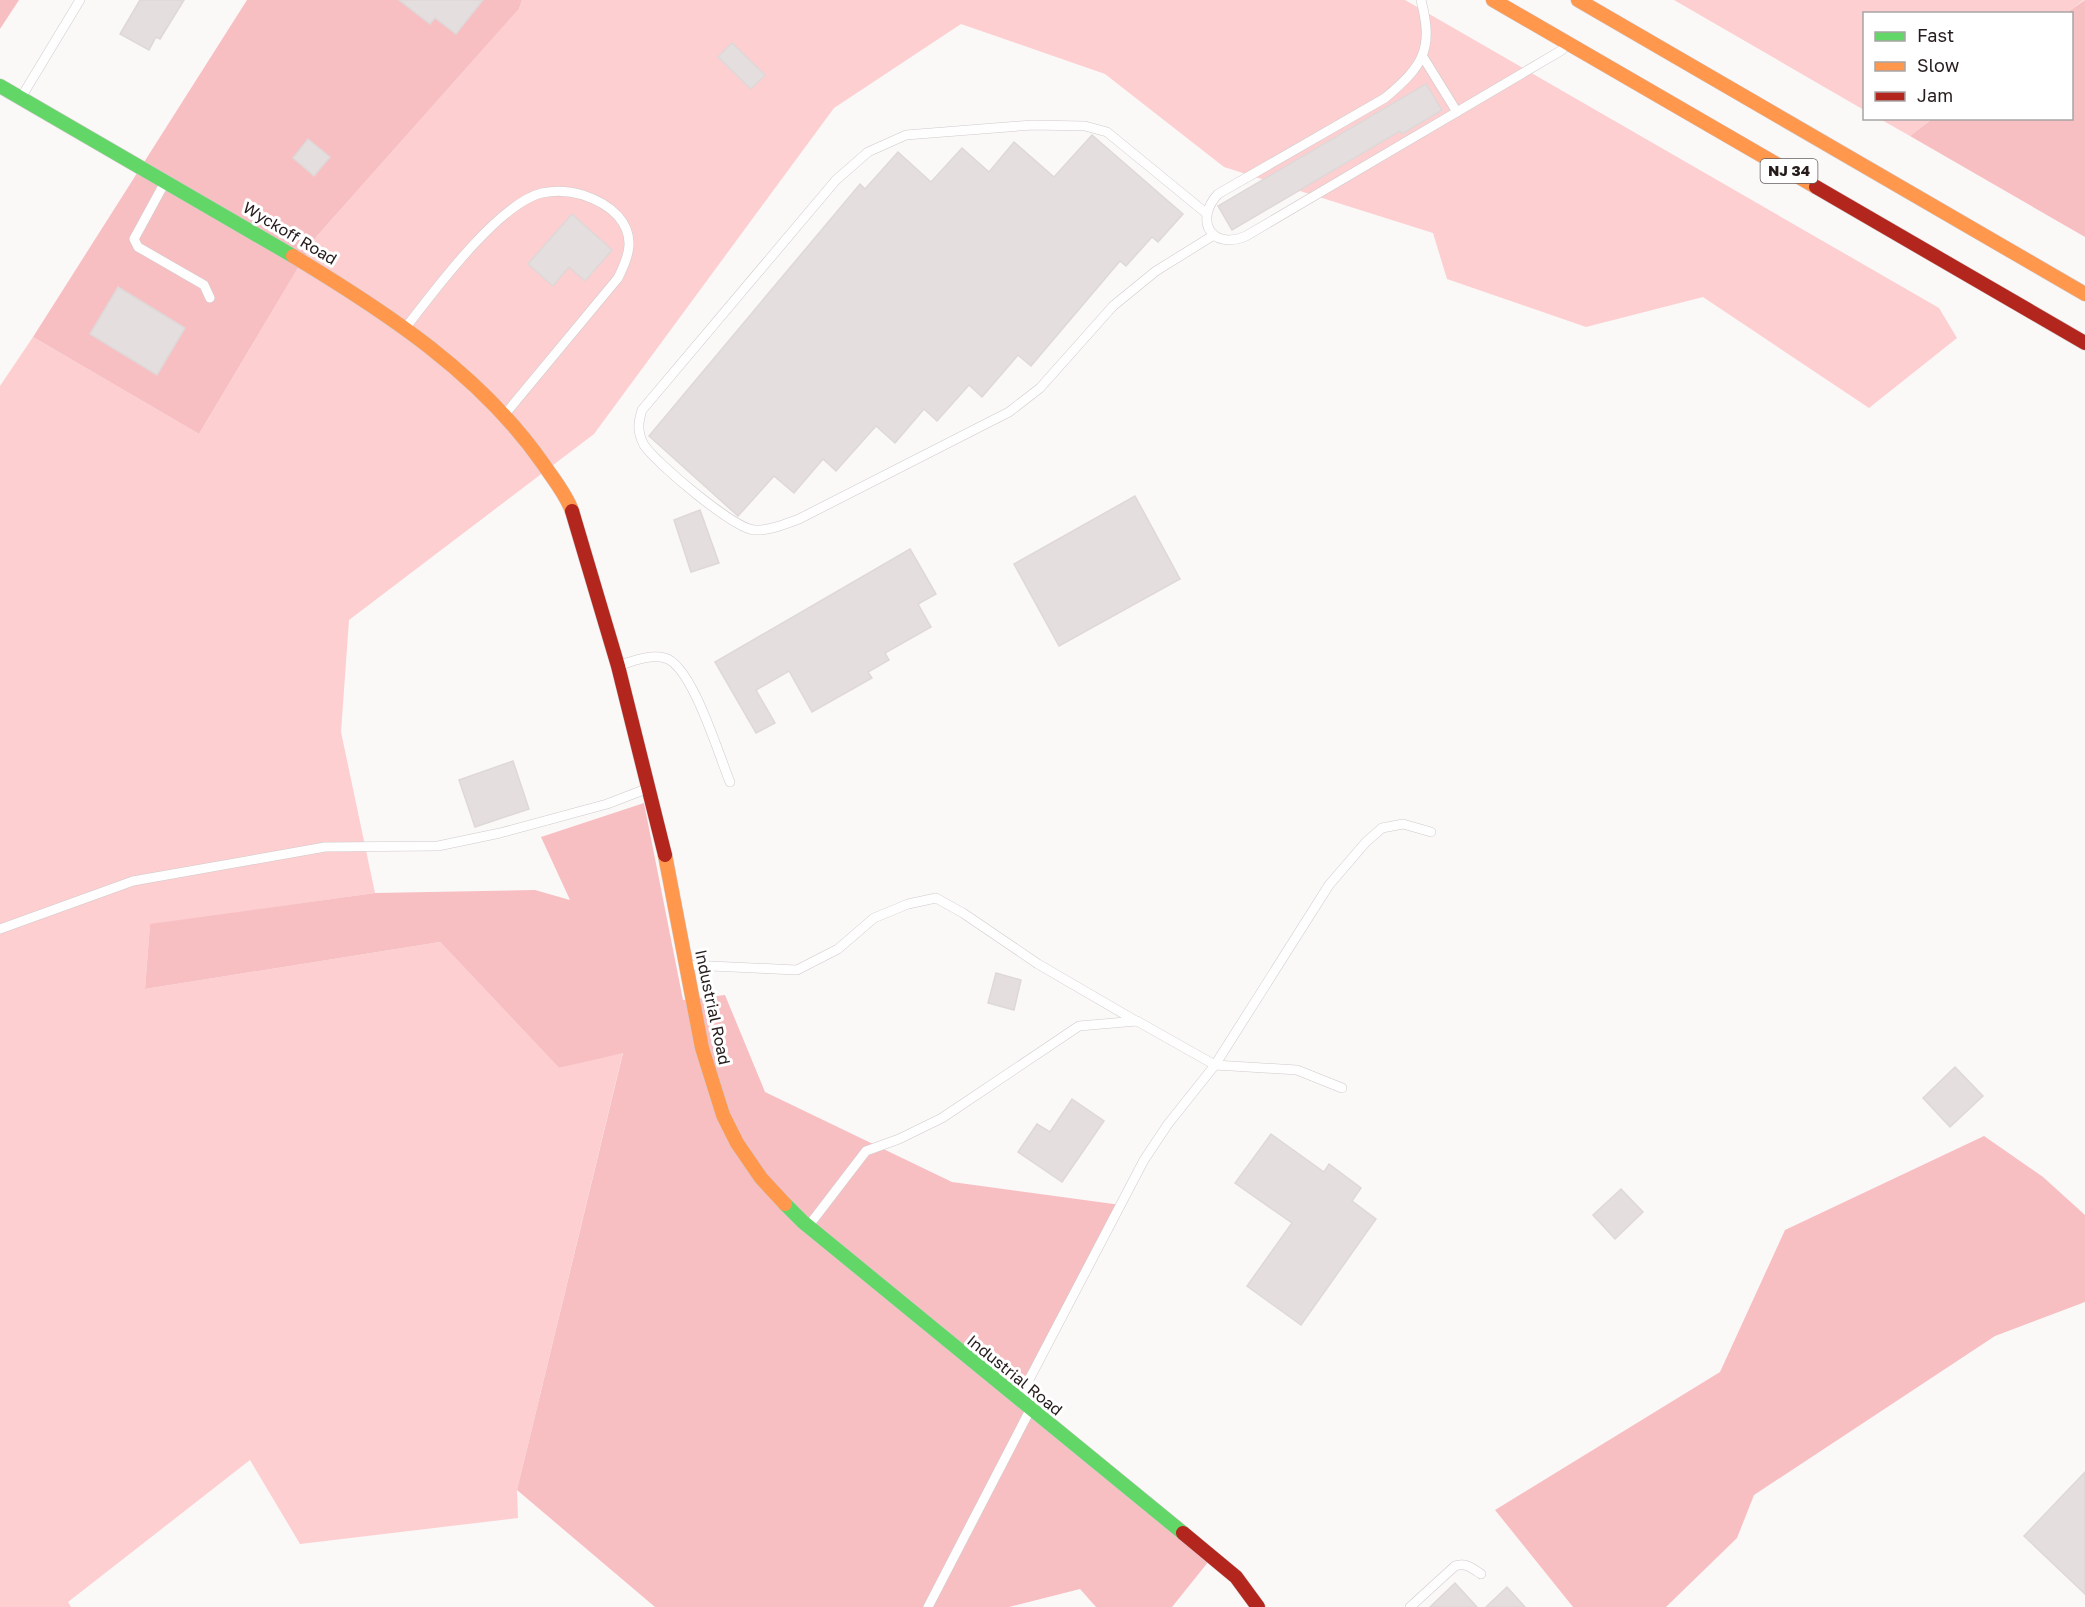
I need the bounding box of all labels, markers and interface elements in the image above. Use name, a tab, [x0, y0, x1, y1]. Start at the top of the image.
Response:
legend	[1863, 12, 2073, 120]
text: Fast	[1917, 24, 1954, 46]
text: Slow	[1917, 54, 1960, 76]
text: Jam	[1917, 84, 1953, 106]
road number: NJ 34	[1760, 159, 1818, 183]
street label: Wyckoff Road	[239, 197, 341, 269]
street label: Industrial Road	[691, 948, 735, 1066]
street label: Industrial Road	[963, 1330, 1067, 1420]

